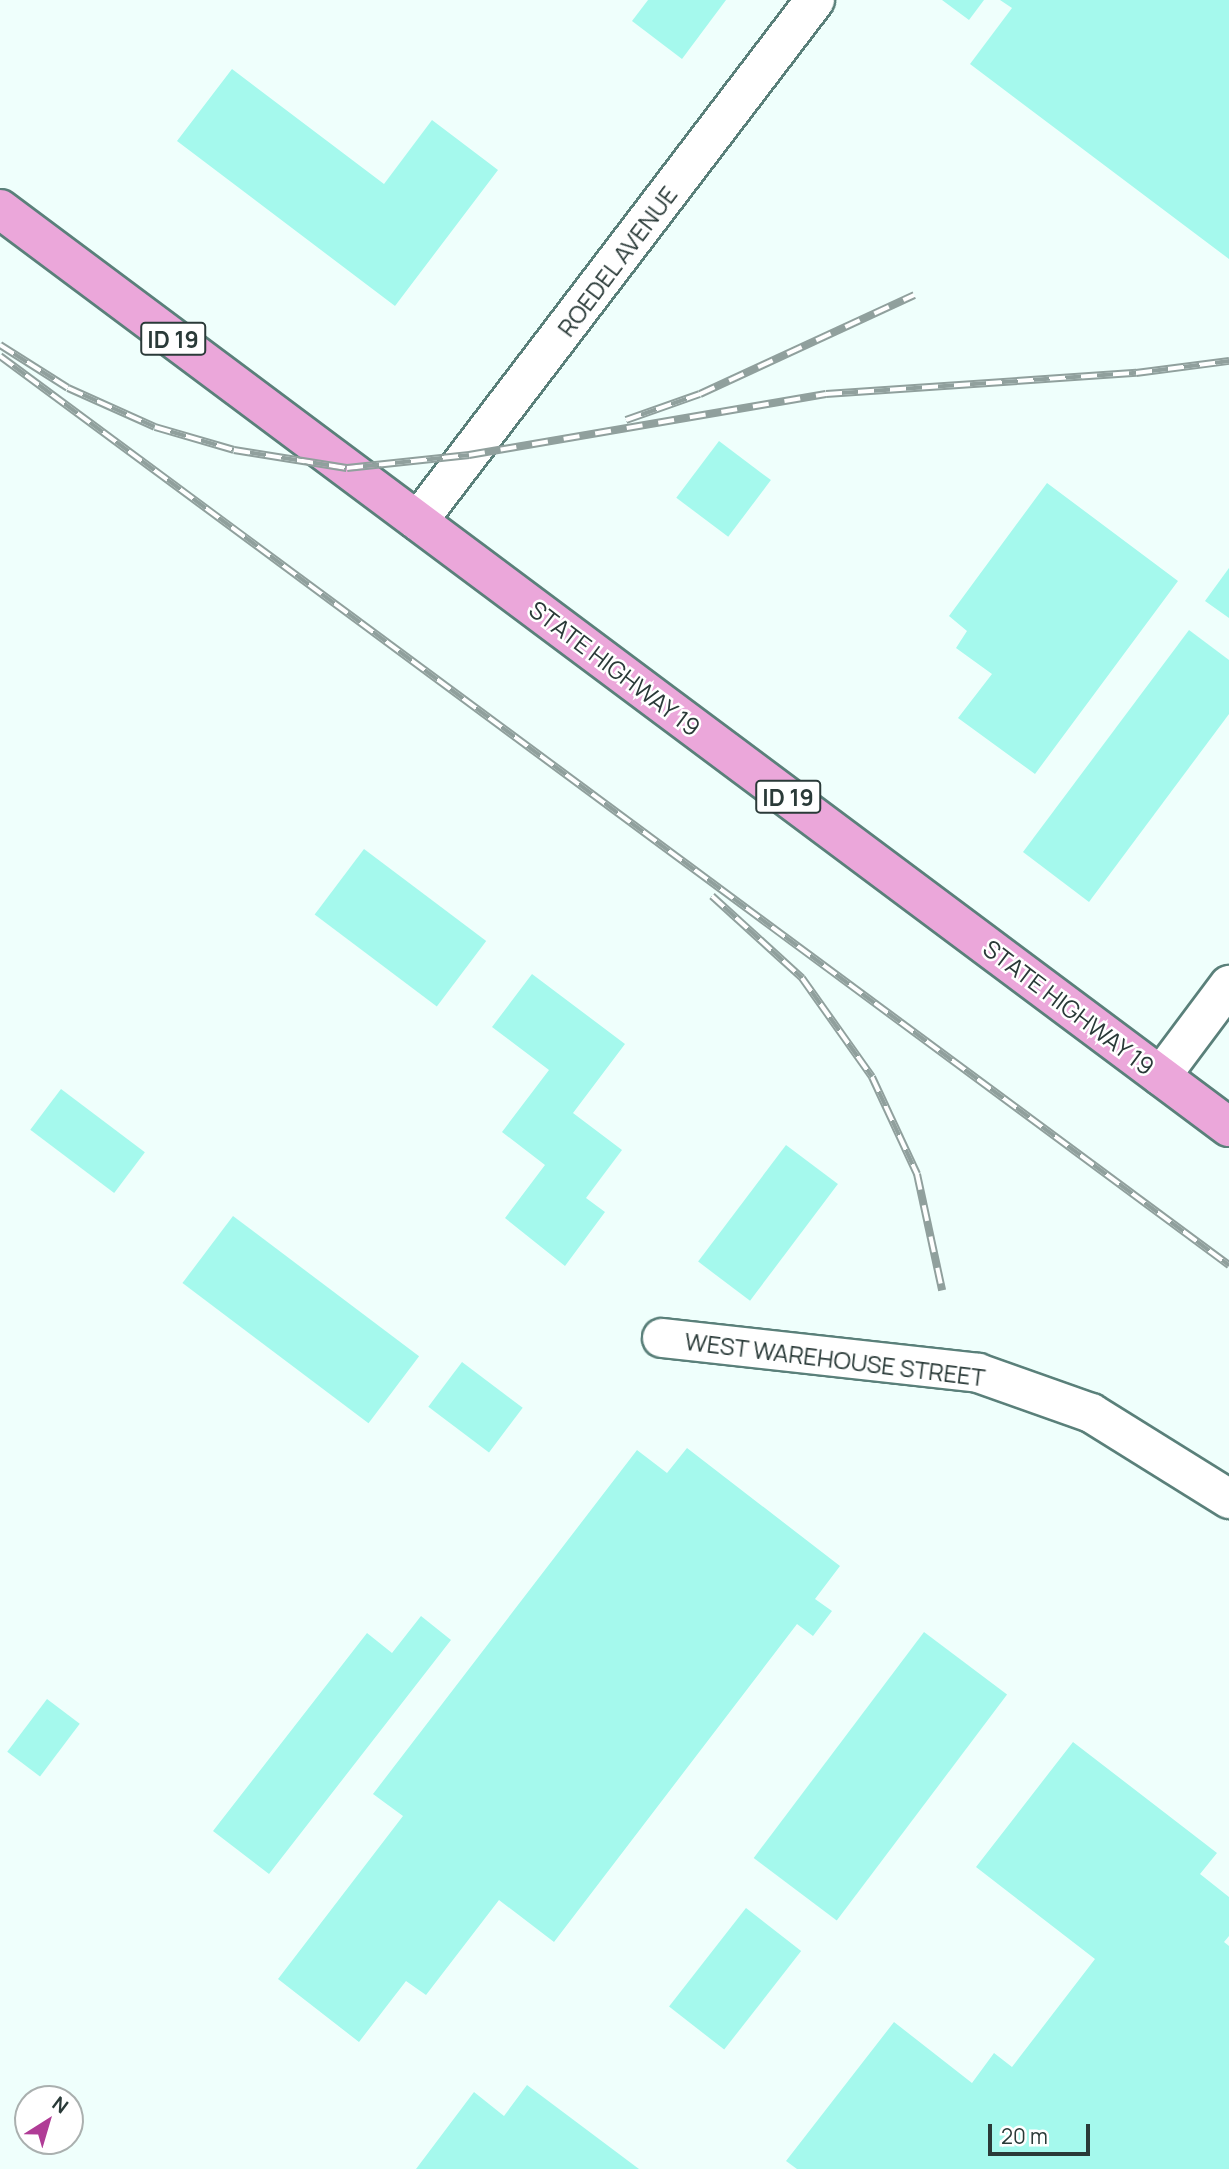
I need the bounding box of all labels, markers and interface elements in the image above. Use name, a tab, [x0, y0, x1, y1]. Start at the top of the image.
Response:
street label: ROEDEL AVENUE	[551, 180, 683, 342]
road number: ID 19	[140, 320, 206, 358]
street label: STATE HIGHWAY 19	[523, 594, 707, 742]
road number: ID 19	[755, 778, 821, 817]
street label: STATE HIGHWAY 19	[977, 933, 1161, 1081]
street label: WEST WAREHOUSE STREET	[683, 1326, 987, 1392]
north arrow	[14, 2085, 84, 2155]
text: N	[47, 2090, 74, 2119]
scale bar	[991, 2110, 1092, 2154]
text: 20 m	[1001, 2122, 1048, 2150]

